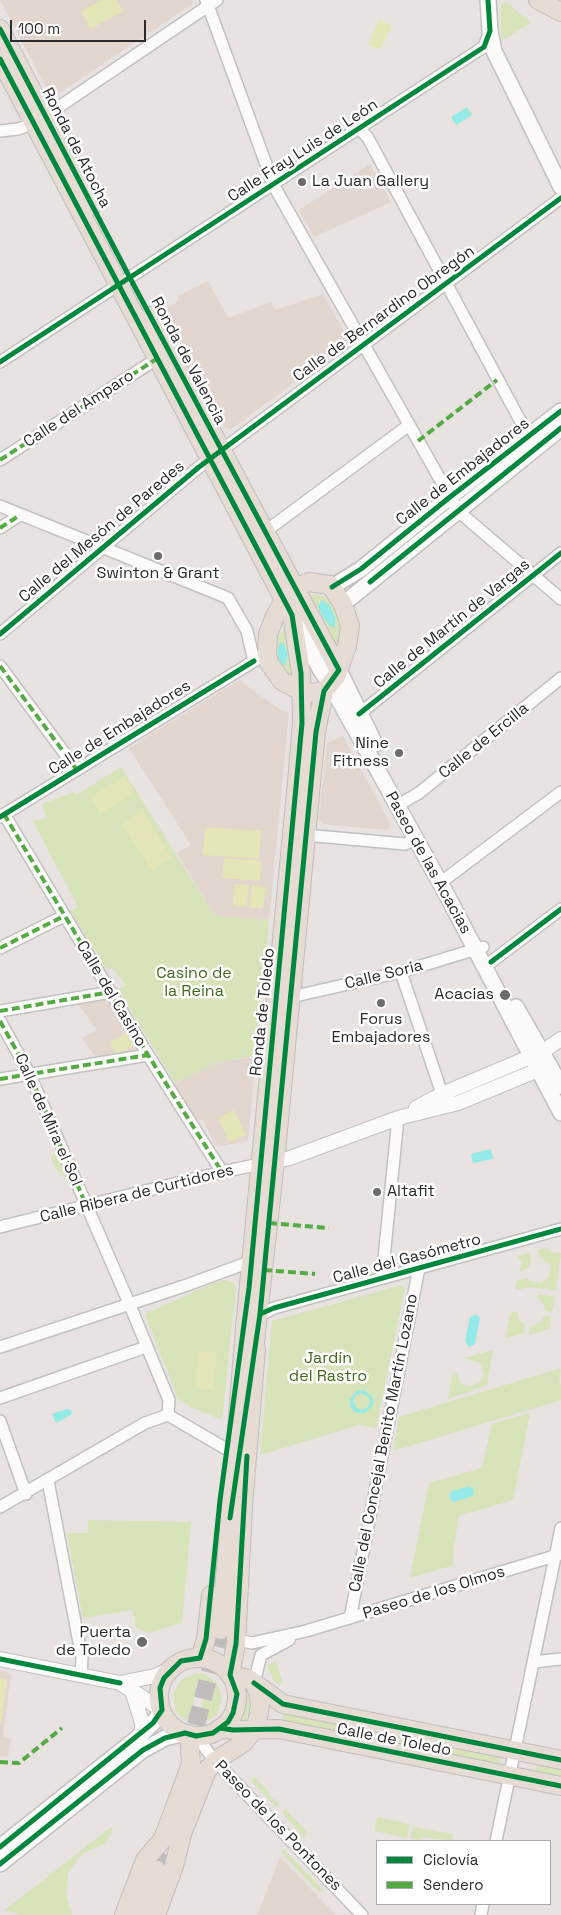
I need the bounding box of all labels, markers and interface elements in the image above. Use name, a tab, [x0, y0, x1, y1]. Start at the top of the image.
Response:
scale bar	[12, 10, 149, 42]
text: 100 m	[18, 19, 60, 38]
street label: Ronda de Atocha	[37, 85, 115, 211]
street label: Calle Fray Luis de León	[224, 95, 382, 207]
place label: La Juan Gallery	[312, 172, 429, 192]
marker: La Juan Gallery	[296, 176, 308, 188]
street label: Calle de Bernardino Obregón	[289, 242, 479, 386]
street label: Ronda de Valencia	[146, 294, 230, 428]
street label: Calle del Amparo	[20, 366, 138, 452]
street label: Calle de Embajadores	[393, 414, 533, 530]
street label: Calle del Mesón de Paredes	[15, 457, 189, 607]
marker: Swinton & Grant	[152, 550, 164, 562]
street label: Calle de Martín de Vargas	[370, 555, 534, 693]
place label: Swinton & Grant	[96, 564, 220, 584]
street label: Calle de Embajadores	[45, 676, 195, 780]
street label: Calle de Ercilla	[435, 699, 533, 783]
place label: Nine Fitness	[333, 734, 389, 772]
marker: Nine Fitness	[393, 747, 405, 759]
street label: Paseo de las Acacias	[381, 789, 475, 937]
street label: Calle del Casino	[72, 938, 150, 1050]
street label: Ronda de Toledo	[247, 947, 279, 1077]
street label: Calle Soria	[343, 956, 425, 994]
park label: Casino de la Reina	[156, 964, 232, 1002]
place label: Acacias	[434, 985, 494, 1005]
marker: Acacias	[498, 988, 512, 1002]
marker: Forus Embajadores	[375, 997, 387, 1009]
place label: Forus Embajadores	[331, 1010, 431, 1048]
street label: Calle de Mira el Sol	[10, 1051, 86, 1189]
street label: Calle Ribera de Curtidores	[38, 1161, 236, 1227]
place label: Altafit	[387, 1182, 435, 1202]
marker: Altafit	[371, 1186, 383, 1198]
street label: Calle del Gasómetro	[331, 1230, 483, 1288]
street label: Calle del Concejal Benito Martín Lozano	[346, 1292, 422, 1594]
park label: Jardín del Rastro	[289, 1349, 367, 1387]
street label: Paseo de los Olmos	[361, 1562, 507, 1624]
place label: Puerta de Toledo	[56, 1623, 131, 1661]
marker: Puerta de Toledo	[135, 1635, 149, 1649]
street label: Calle de Toledo	[335, 1720, 453, 1760]
street label: Paseo de los Pontones	[211, 1757, 345, 1895]
legend	[376, 1840, 551, 1905]
text: Ciclovía	[423, 1850, 478, 1869]
text: Sendero	[423, 1875, 483, 1894]

